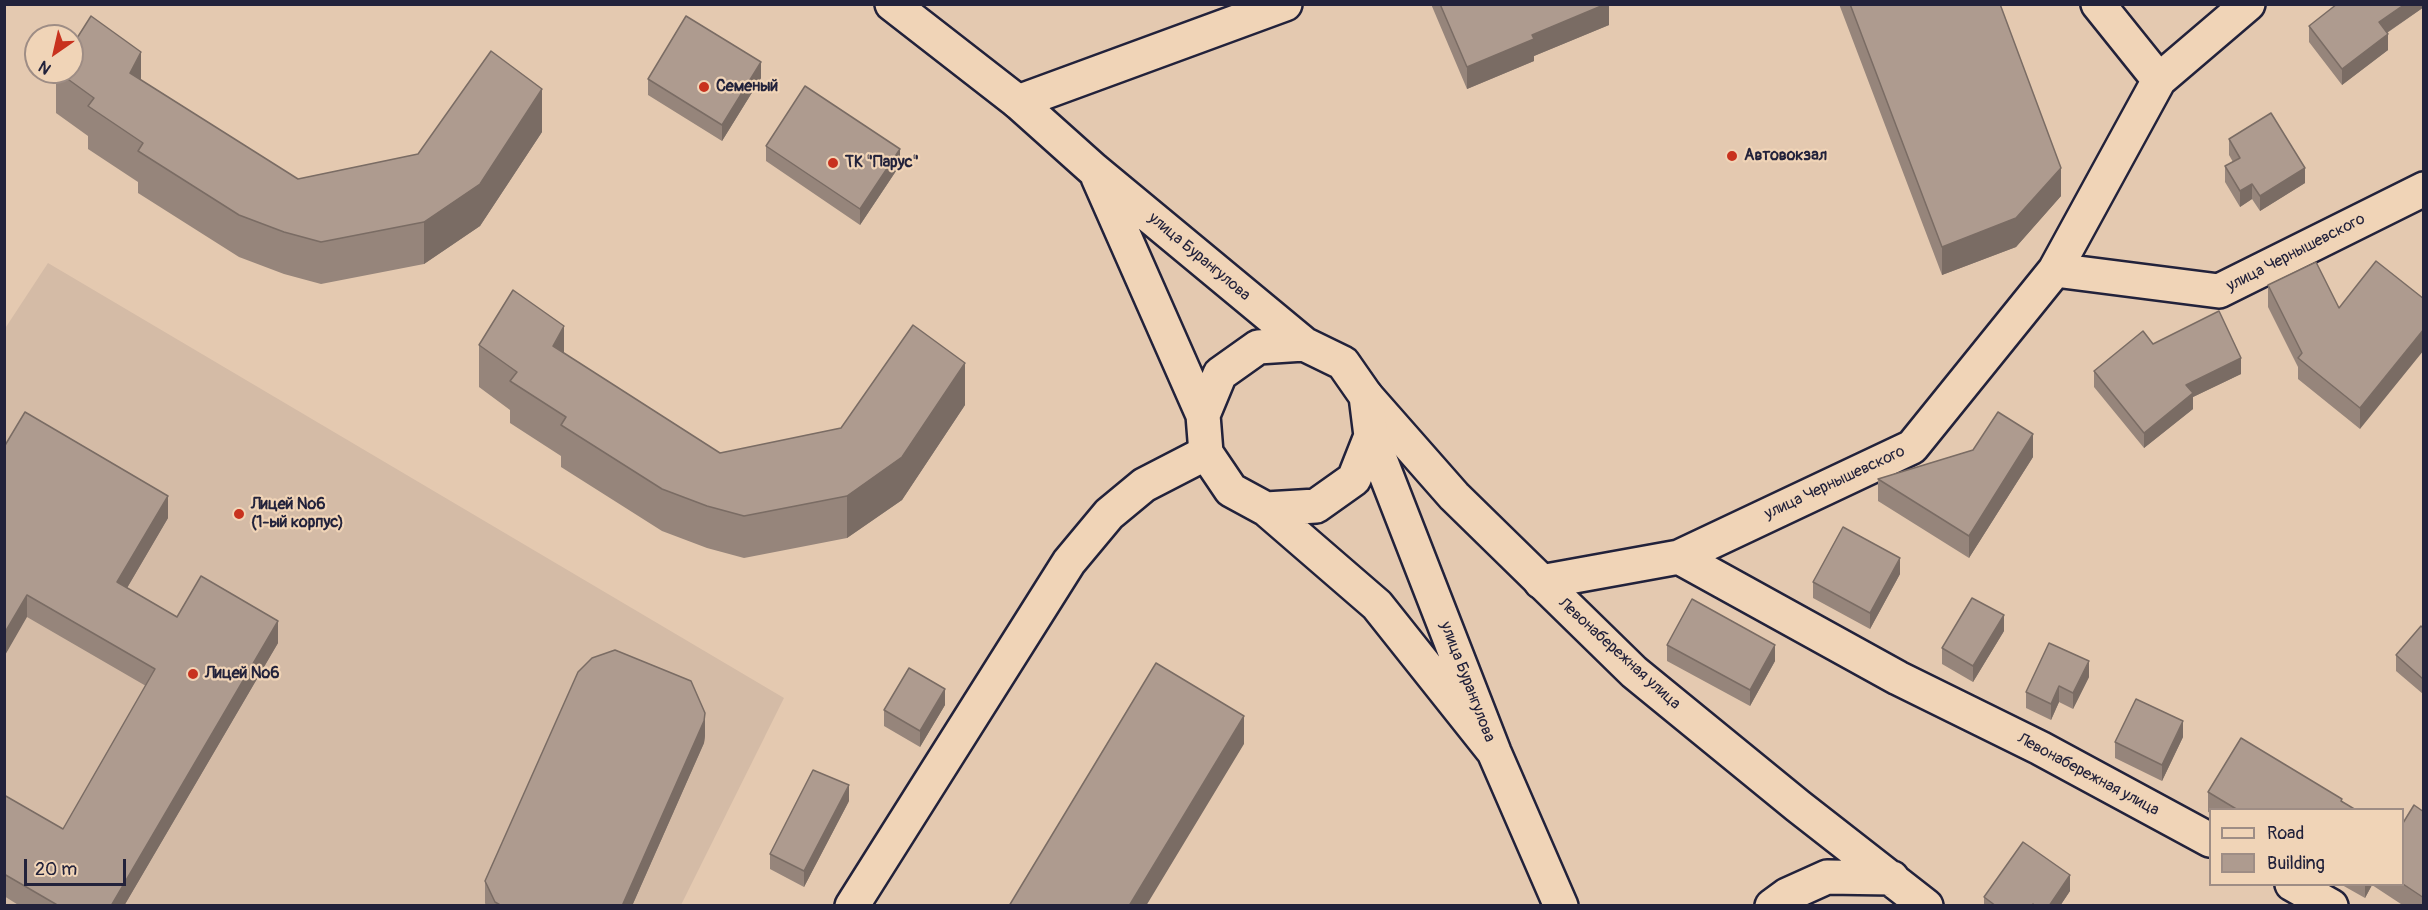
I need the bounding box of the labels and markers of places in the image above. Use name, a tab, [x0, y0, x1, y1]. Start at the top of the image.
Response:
place label: Семеный	[716, 77, 778, 97]
marker: Семеный	[697, 80, 711, 94]
place label: Автовокзал	[1744, 146, 1827, 166]
marker: Автовокзал	[1725, 149, 1739, 163]
place label: ТК "Парус"	[845, 153, 919, 173]
marker: ТК "Парус"	[826, 156, 840, 170]
place label: Лицей №6 (1-ый корпус)	[251, 495, 344, 533]
marker: Лицей №6 (1-ый корпус)	[232, 507, 246, 521]
place label: Лицей №6	[205, 664, 280, 684]
marker: Лицей №6	[186, 667, 200, 681]

